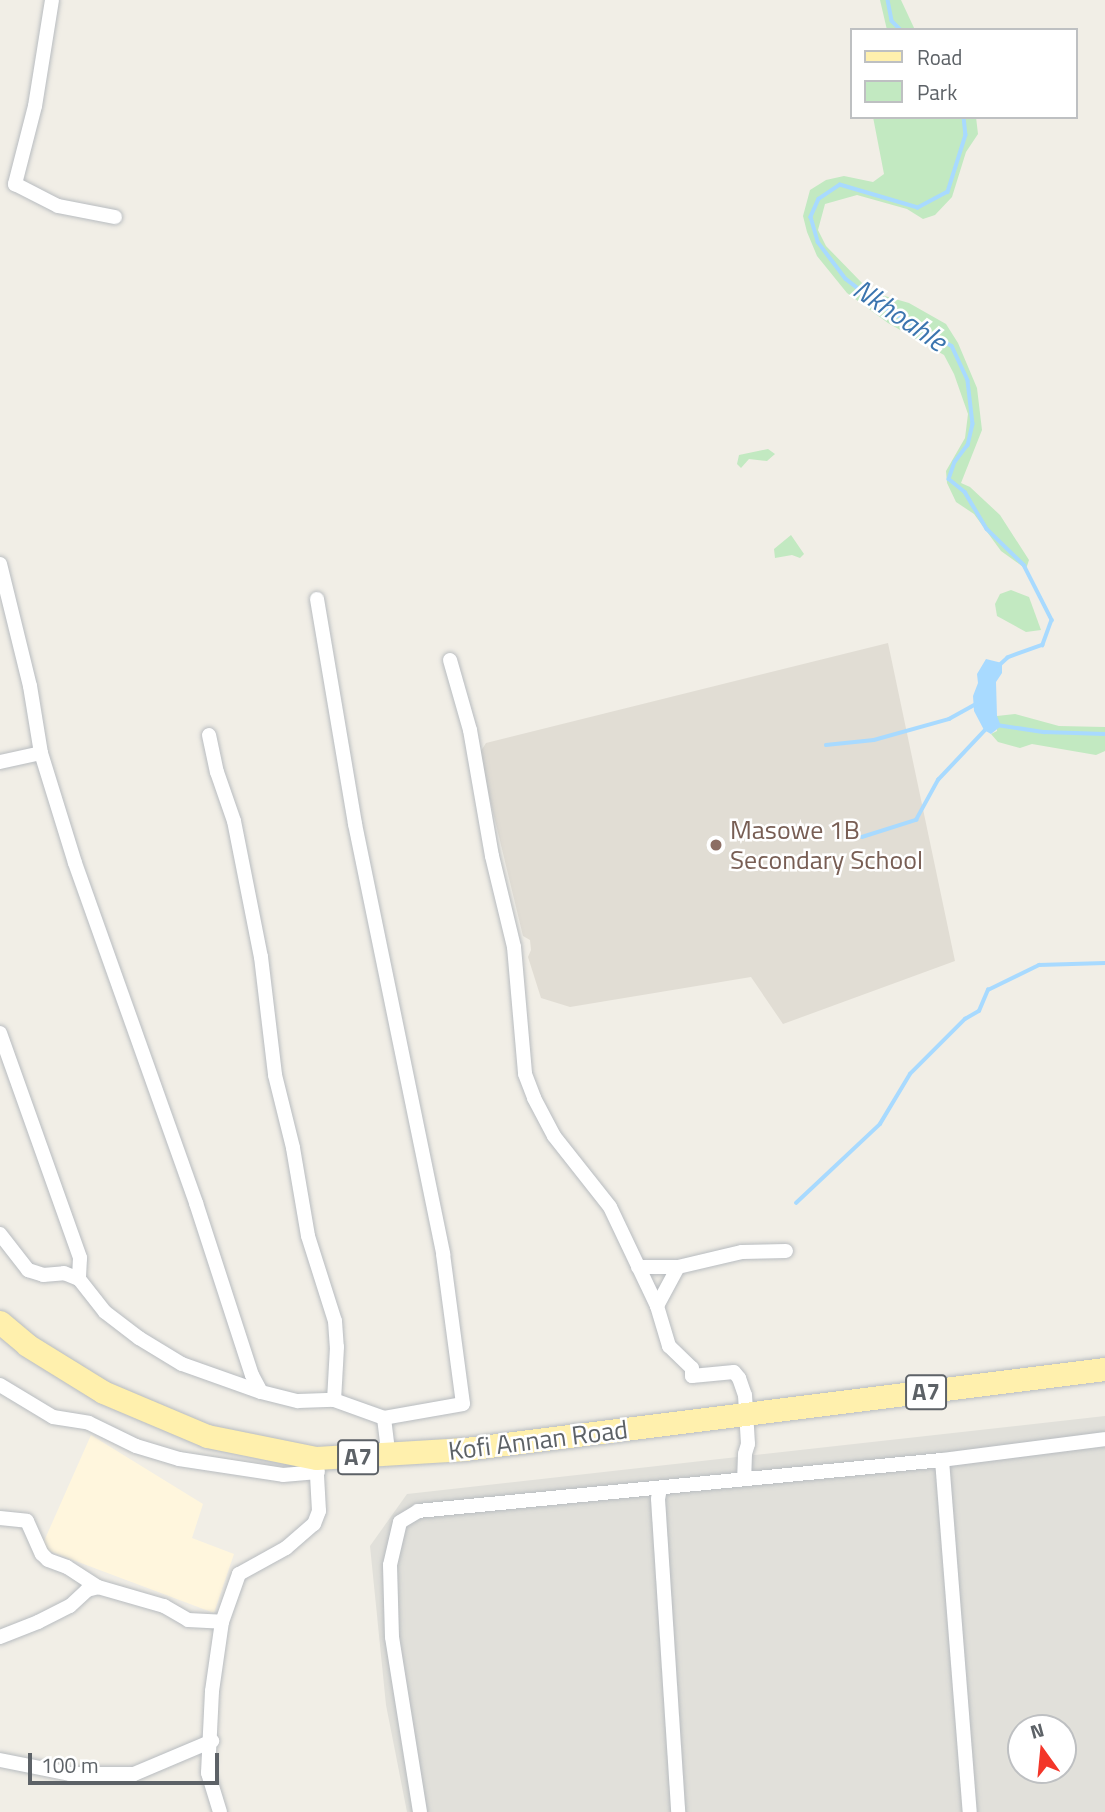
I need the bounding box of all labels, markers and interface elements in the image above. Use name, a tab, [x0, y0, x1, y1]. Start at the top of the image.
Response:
legend	[850, 28, 1077, 119]
text: Road	[917, 41, 962, 73]
text: Park	[917, 76, 957, 108]
water label: Nkhoahle	[847, 272, 953, 358]
place label: Masowe 1B Secondary School	[730, 814, 923, 876]
marker: Masowe 1B Secondary School	[708, 837, 724, 853]
road number: A7	[905, 1372, 947, 1412]
street label: Kofi Annan Road	[446, 1414, 630, 1466]
road number: A7	[337, 1436, 379, 1478]
north arrow	[1007, 1714, 1077, 1784]
text: N	[1027, 1714, 1047, 1746]
scale bar	[32, 1738, 222, 1782]
text: 100 m	[41, 1749, 98, 1781]

